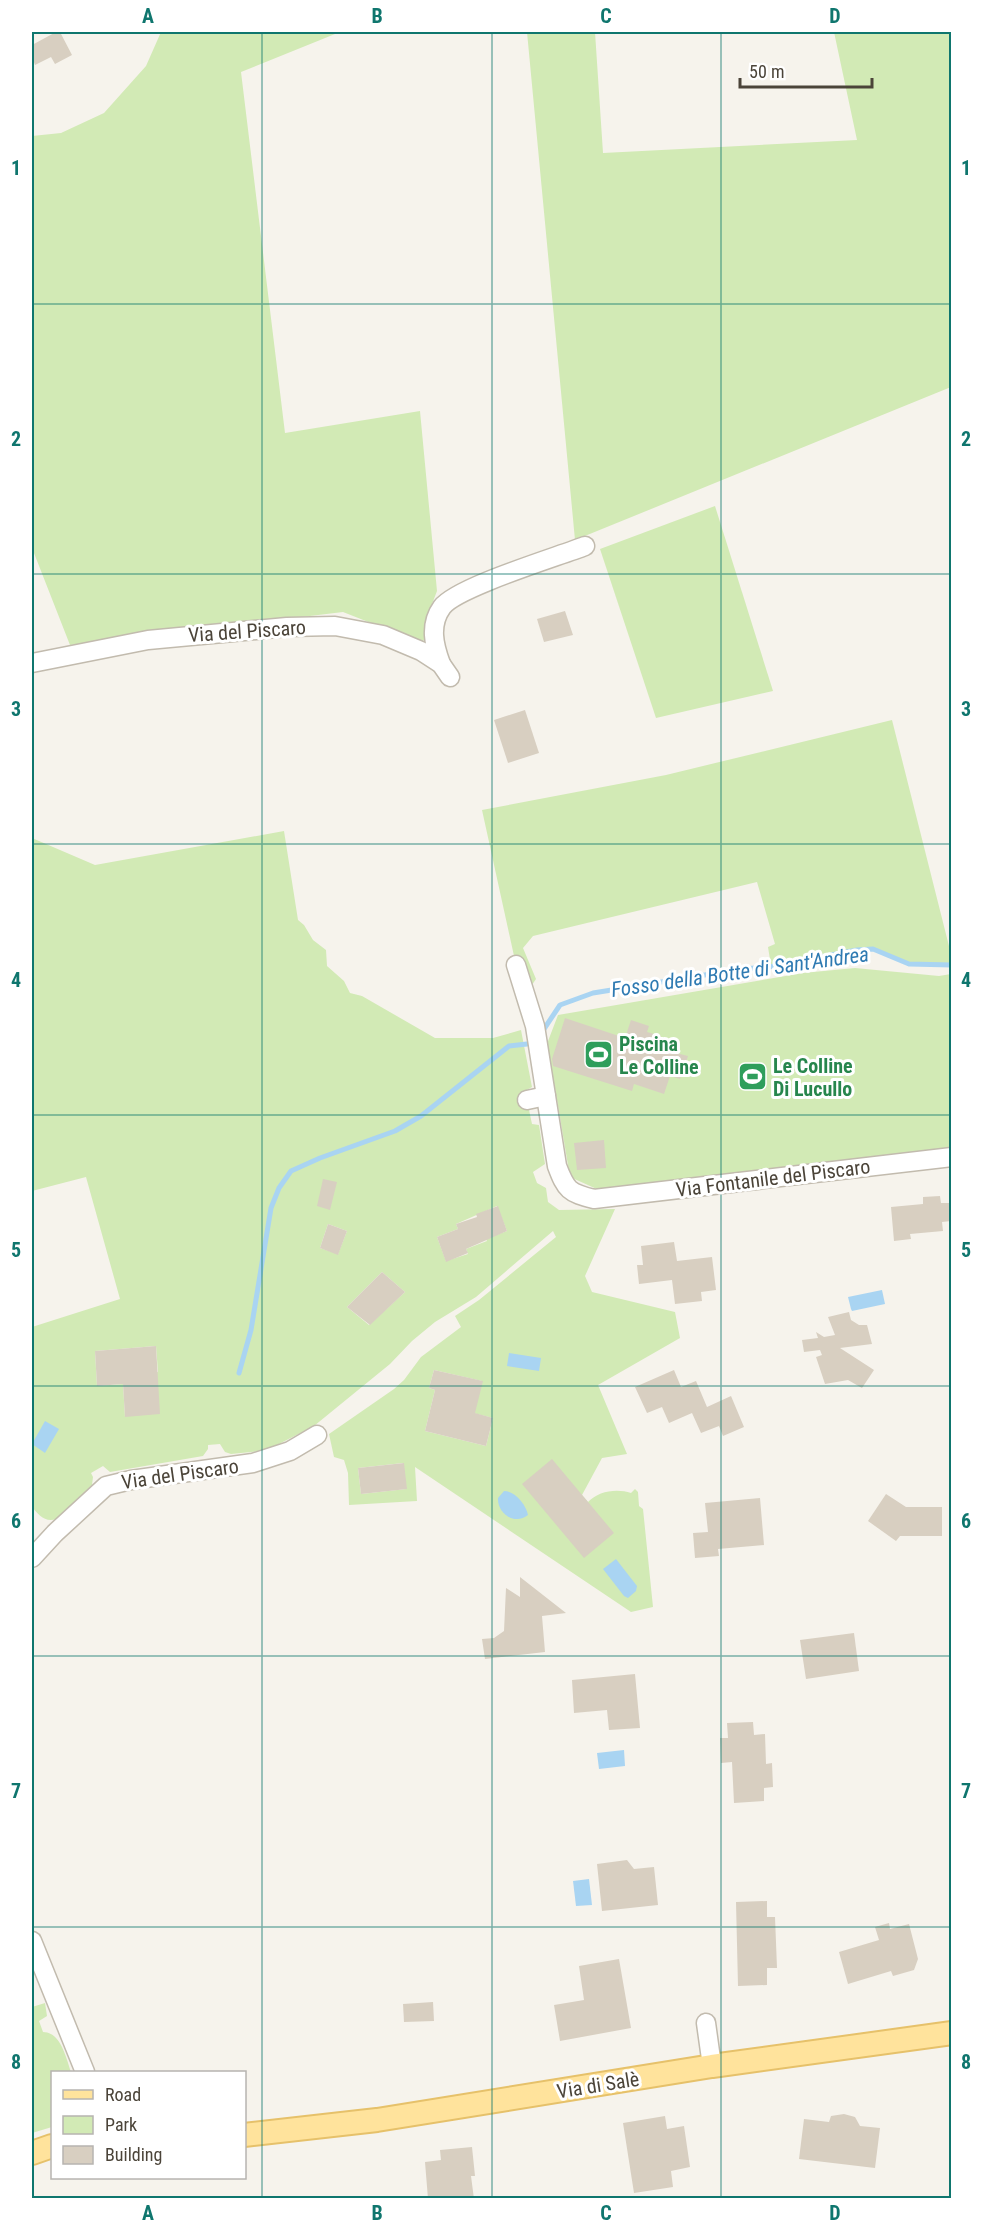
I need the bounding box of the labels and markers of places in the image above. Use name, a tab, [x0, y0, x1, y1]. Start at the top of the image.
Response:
place label: Piscina Le Colline	[619, 1032, 699, 1079]
sports icon: Piscina Le Colline	[582, 1039, 614, 1071]
place label: Le Colline Di Lucullo	[773, 1054, 853, 1101]
sports icon: Le Colline Di Lucullo	[736, 1061, 768, 1093]

